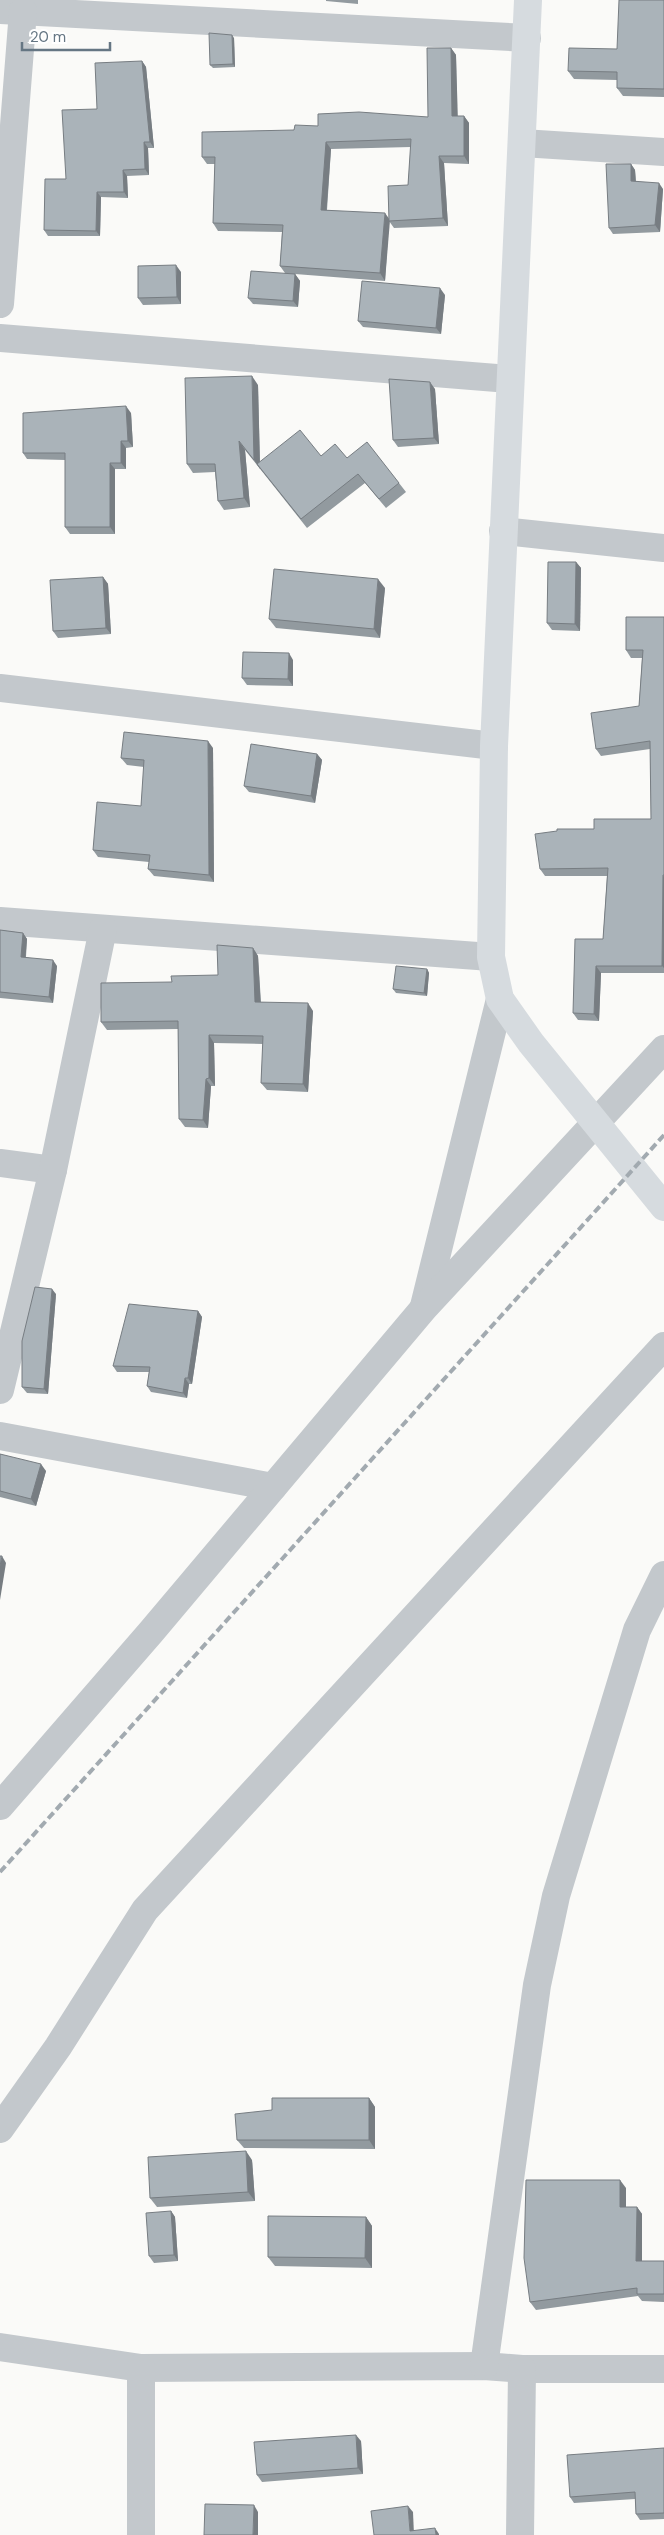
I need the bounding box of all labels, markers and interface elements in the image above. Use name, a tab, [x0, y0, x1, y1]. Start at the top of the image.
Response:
scale bar	[22, 20, 110, 52]
text: 20 m	[30, 27, 66, 47]

